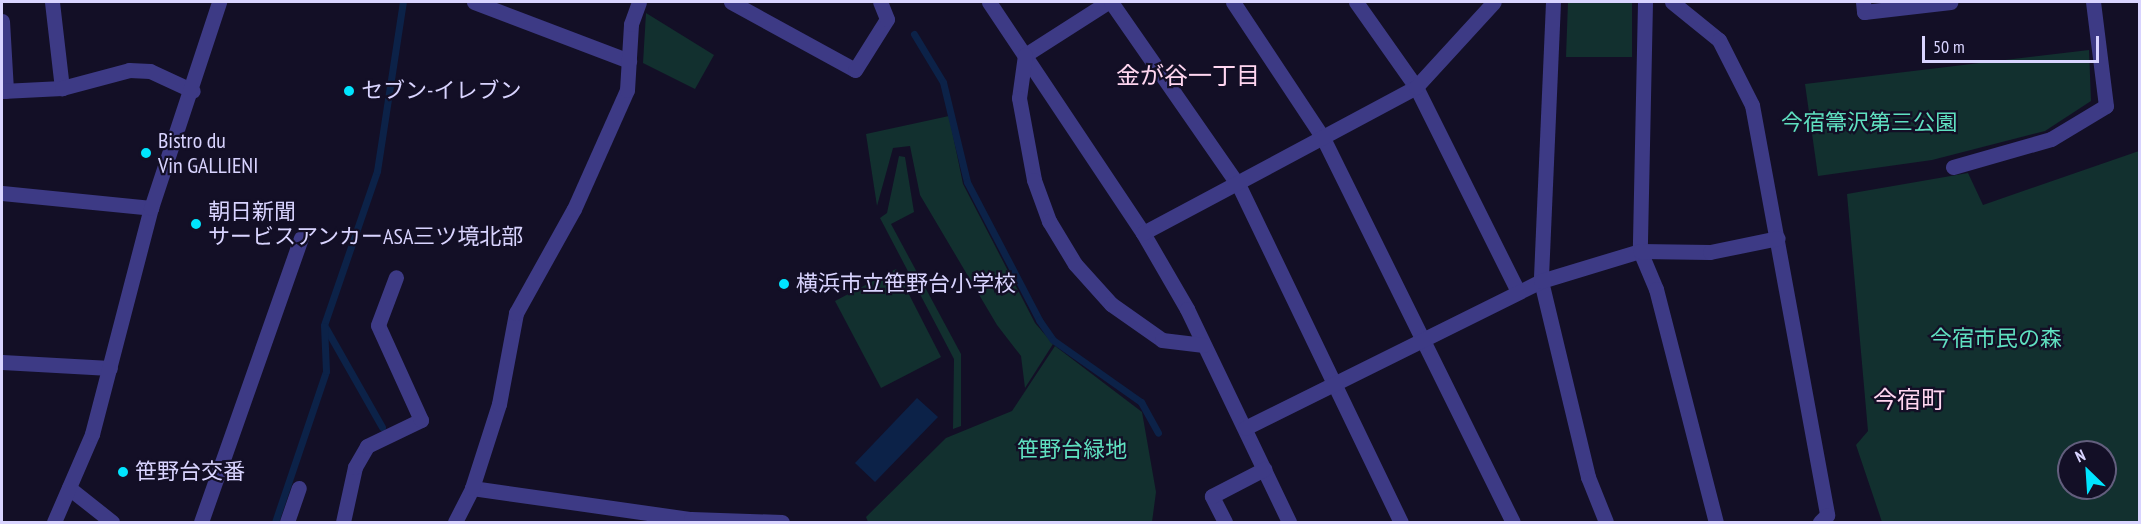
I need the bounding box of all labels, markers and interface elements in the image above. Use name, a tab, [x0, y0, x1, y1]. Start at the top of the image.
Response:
scale bar	[1925, 24, 2102, 62]
text: 50 m	[1933, 35, 1965, 58]
district label: 金が谷一丁目	[1116, 62, 1260, 90]
place label: セブン-イレブン	[361, 78, 521, 104]
marker: セブン-イレブン	[342, 84, 356, 98]
park label: 今宿箒沢第三公園	[1781, 110, 1957, 136]
place label: Bistro du Vin GALLIENI	[158, 127, 258, 178]
marker: Bistro du Vin GALLIENI	[139, 146, 153, 160]
place label: 朝日新聞 サービスアンカーASA三ツ境北部	[208, 198, 524, 249]
marker: 朝日新聞 サービスアンカーASA三ツ境北部	[189, 217, 203, 231]
place label: 横浜市立笹野台小学校	[796, 271, 1016, 297]
marker: 横浜市立笹野台小学校	[777, 277, 791, 291]
park label: 今宿市民の森	[1930, 326, 2062, 352]
district label: 今宿町	[1873, 386, 1945, 414]
park label: 笹野台緑地	[1017, 437, 1127, 463]
north arrow	[2057, 440, 2117, 500]
text: N	[2072, 445, 2088, 466]
place label: 笹野台交番	[135, 459, 245, 485]
marker: 笹野台交番	[116, 465, 130, 479]

